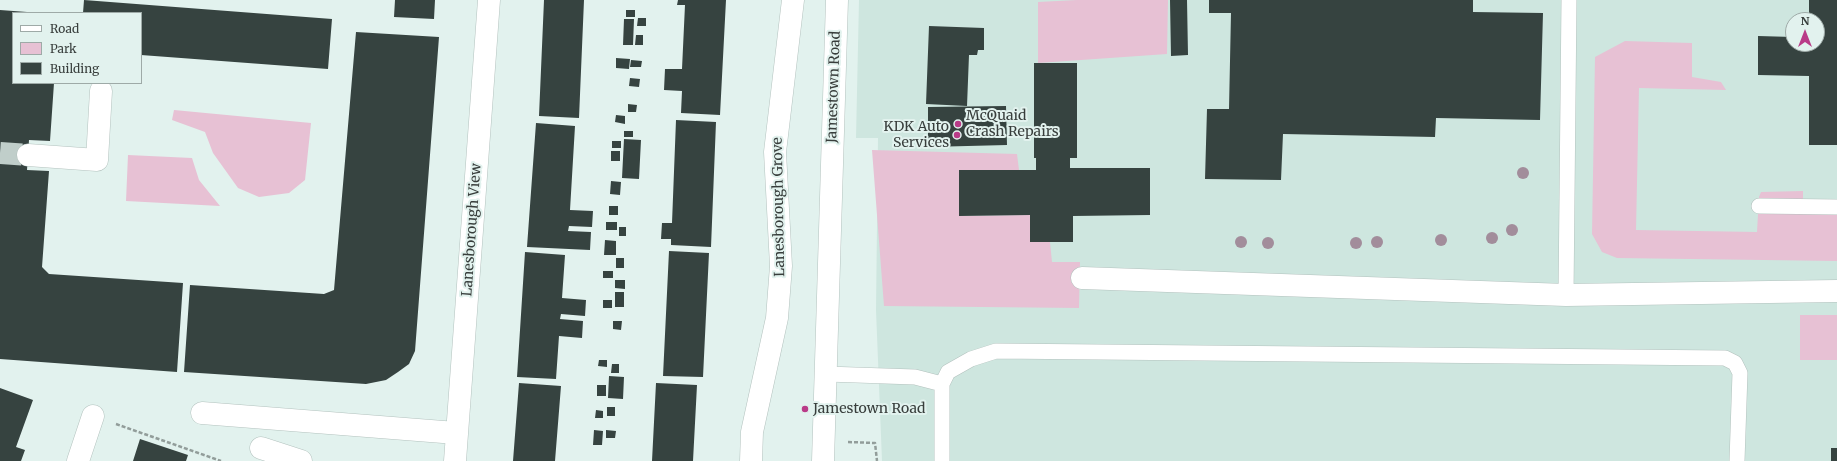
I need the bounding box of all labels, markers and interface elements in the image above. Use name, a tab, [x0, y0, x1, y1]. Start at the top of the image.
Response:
legend	[12, 12, 142, 84]
north arrow	[1785, 12, 1825, 52]
text: N	[1801, 14, 1809, 28]
text: Road	[50, 21, 79, 36]
street label: Jamestown Road	[824, 31, 844, 143]
text: Park	[50, 41, 77, 56]
text: Building	[50, 61, 99, 76]
place label: McQuaid Crash Repairs	[966, 108, 1059, 140]
place label: KDK Auto Services	[884, 119, 949, 152]
marker: McQuaid Crash Repairs	[953, 119, 963, 129]
marker: KDK Auto Services	[952, 130, 962, 140]
street label: Lanesborough Grove	[769, 137, 789, 277]
street label: Lanesborough View	[459, 163, 485, 297]
place label: Jamestown Road	[813, 401, 925, 417]
marker: Jamestown Road	[800, 404, 810, 414]

